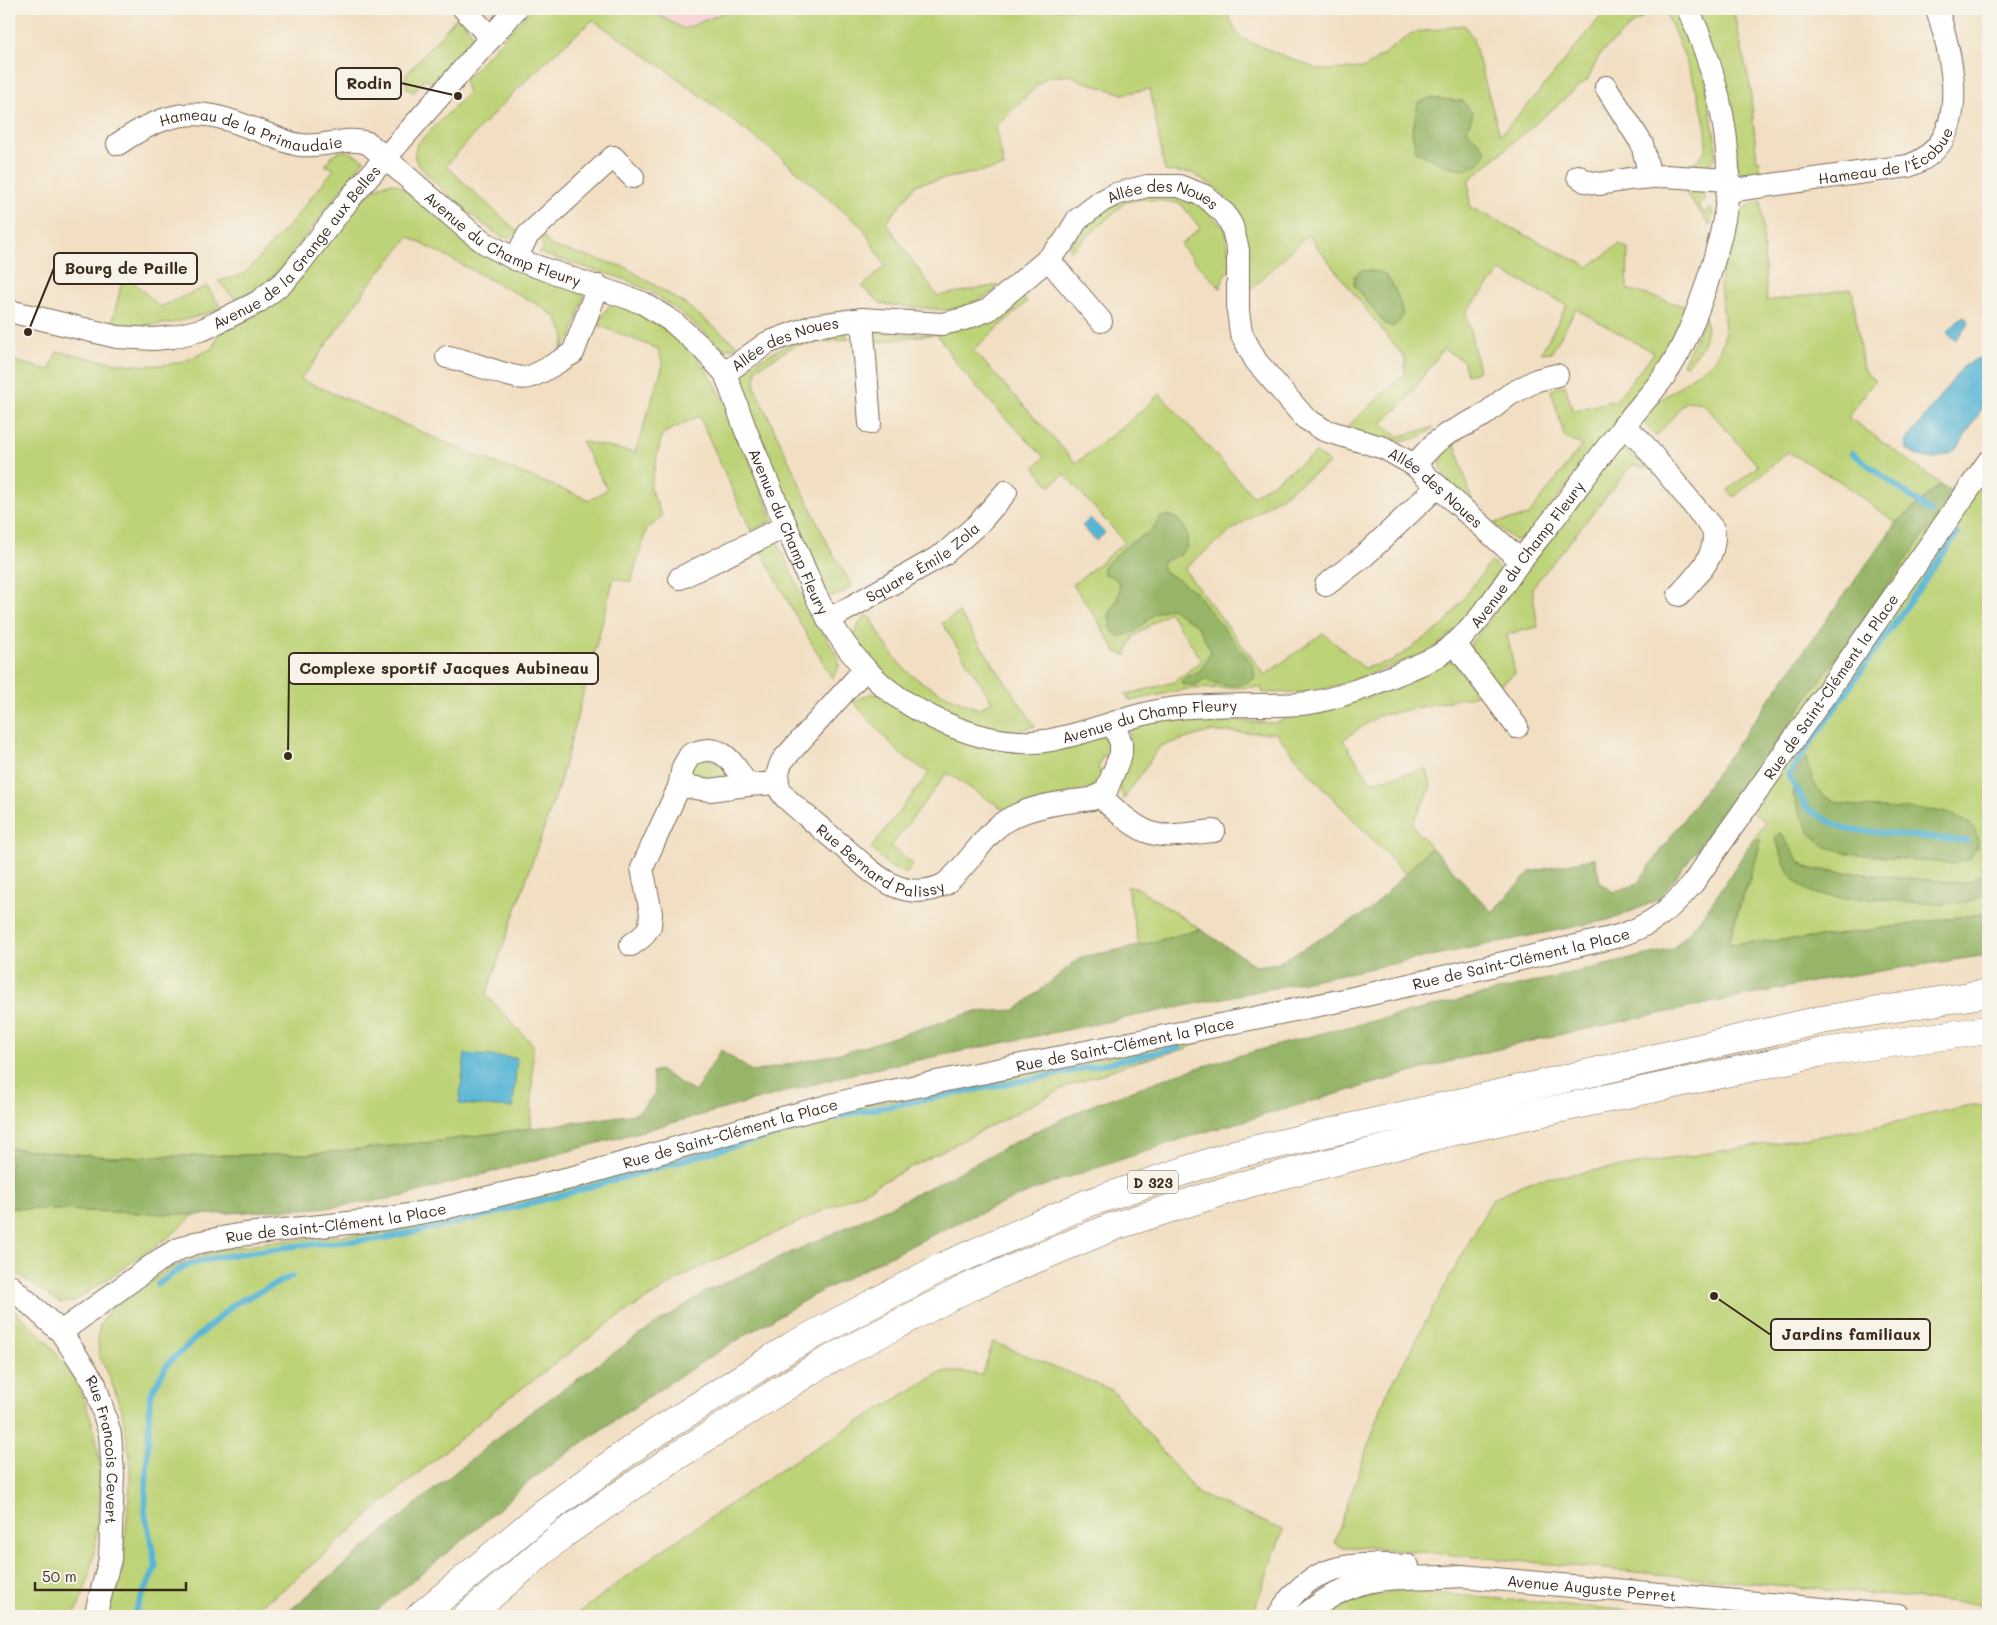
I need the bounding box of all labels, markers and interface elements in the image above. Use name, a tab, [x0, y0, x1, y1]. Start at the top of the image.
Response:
callout: Rodin	[336, 68, 401, 99]
text: Rodin	[346, 72, 392, 93]
street label: Hameau de la Primaudaie	[156, 104, 344, 156]
street label: Hameau de l'Écobue	[1817, 124, 1957, 188]
street label: Avenue de la Grange aux Belles	[209, 161, 385, 333]
street label: Allée des Noues	[1103, 176, 1223, 214]
street label: Avenue du Champ Fleury	[420, 187, 584, 291]
callout: Bourg de Paille	[54, 253, 197, 284]
text: Bourg de Paille	[64, 257, 188, 278]
street label: Allée des Noues	[727, 312, 840, 376]
street label: Allée des Noues	[1385, 443, 1487, 532]
street label: Avenue du Champ Fleury	[745, 445, 834, 618]
street label: Avenue du Champ Fleury	[1465, 477, 1589, 632]
street label: Square Émile Zola	[862, 517, 983, 607]
street label: Rue de Saint-Clément la Place	[1759, 590, 1903, 783]
callout: Complexe sportif Jacques Aubineau	[289, 653, 598, 684]
text: Complexe sportif Jacques Aubineau	[299, 657, 589, 678]
street label: Avenue du Champ Fleury	[1060, 695, 1237, 747]
street label: Rue Bernard Palissy	[813, 819, 948, 901]
street label: Rue de Saint-Clément la Place	[1410, 923, 1632, 994]
street label: Rue de Saint-Clément la Place	[1014, 1012, 1236, 1076]
street label: Rue de Saint-Clément la Place	[620, 1094, 840, 1173]
road number: D 323	[1128, 1170, 1178, 1194]
street label: Rue de Saint-Clément la Place	[224, 1198, 448, 1247]
callout: Jardins familiaux	[1771, 1319, 1930, 1350]
text: Jardins familiaux	[1781, 1323, 1921, 1344]
street label: Rue Francois Cevert	[82, 1371, 123, 1524]
scale bar	[35, 1560, 186, 1592]
text: 50 m	[42, 1566, 77, 1586]
street label: Avenue Auguste Perret	[1506, 1570, 1677, 1606]

